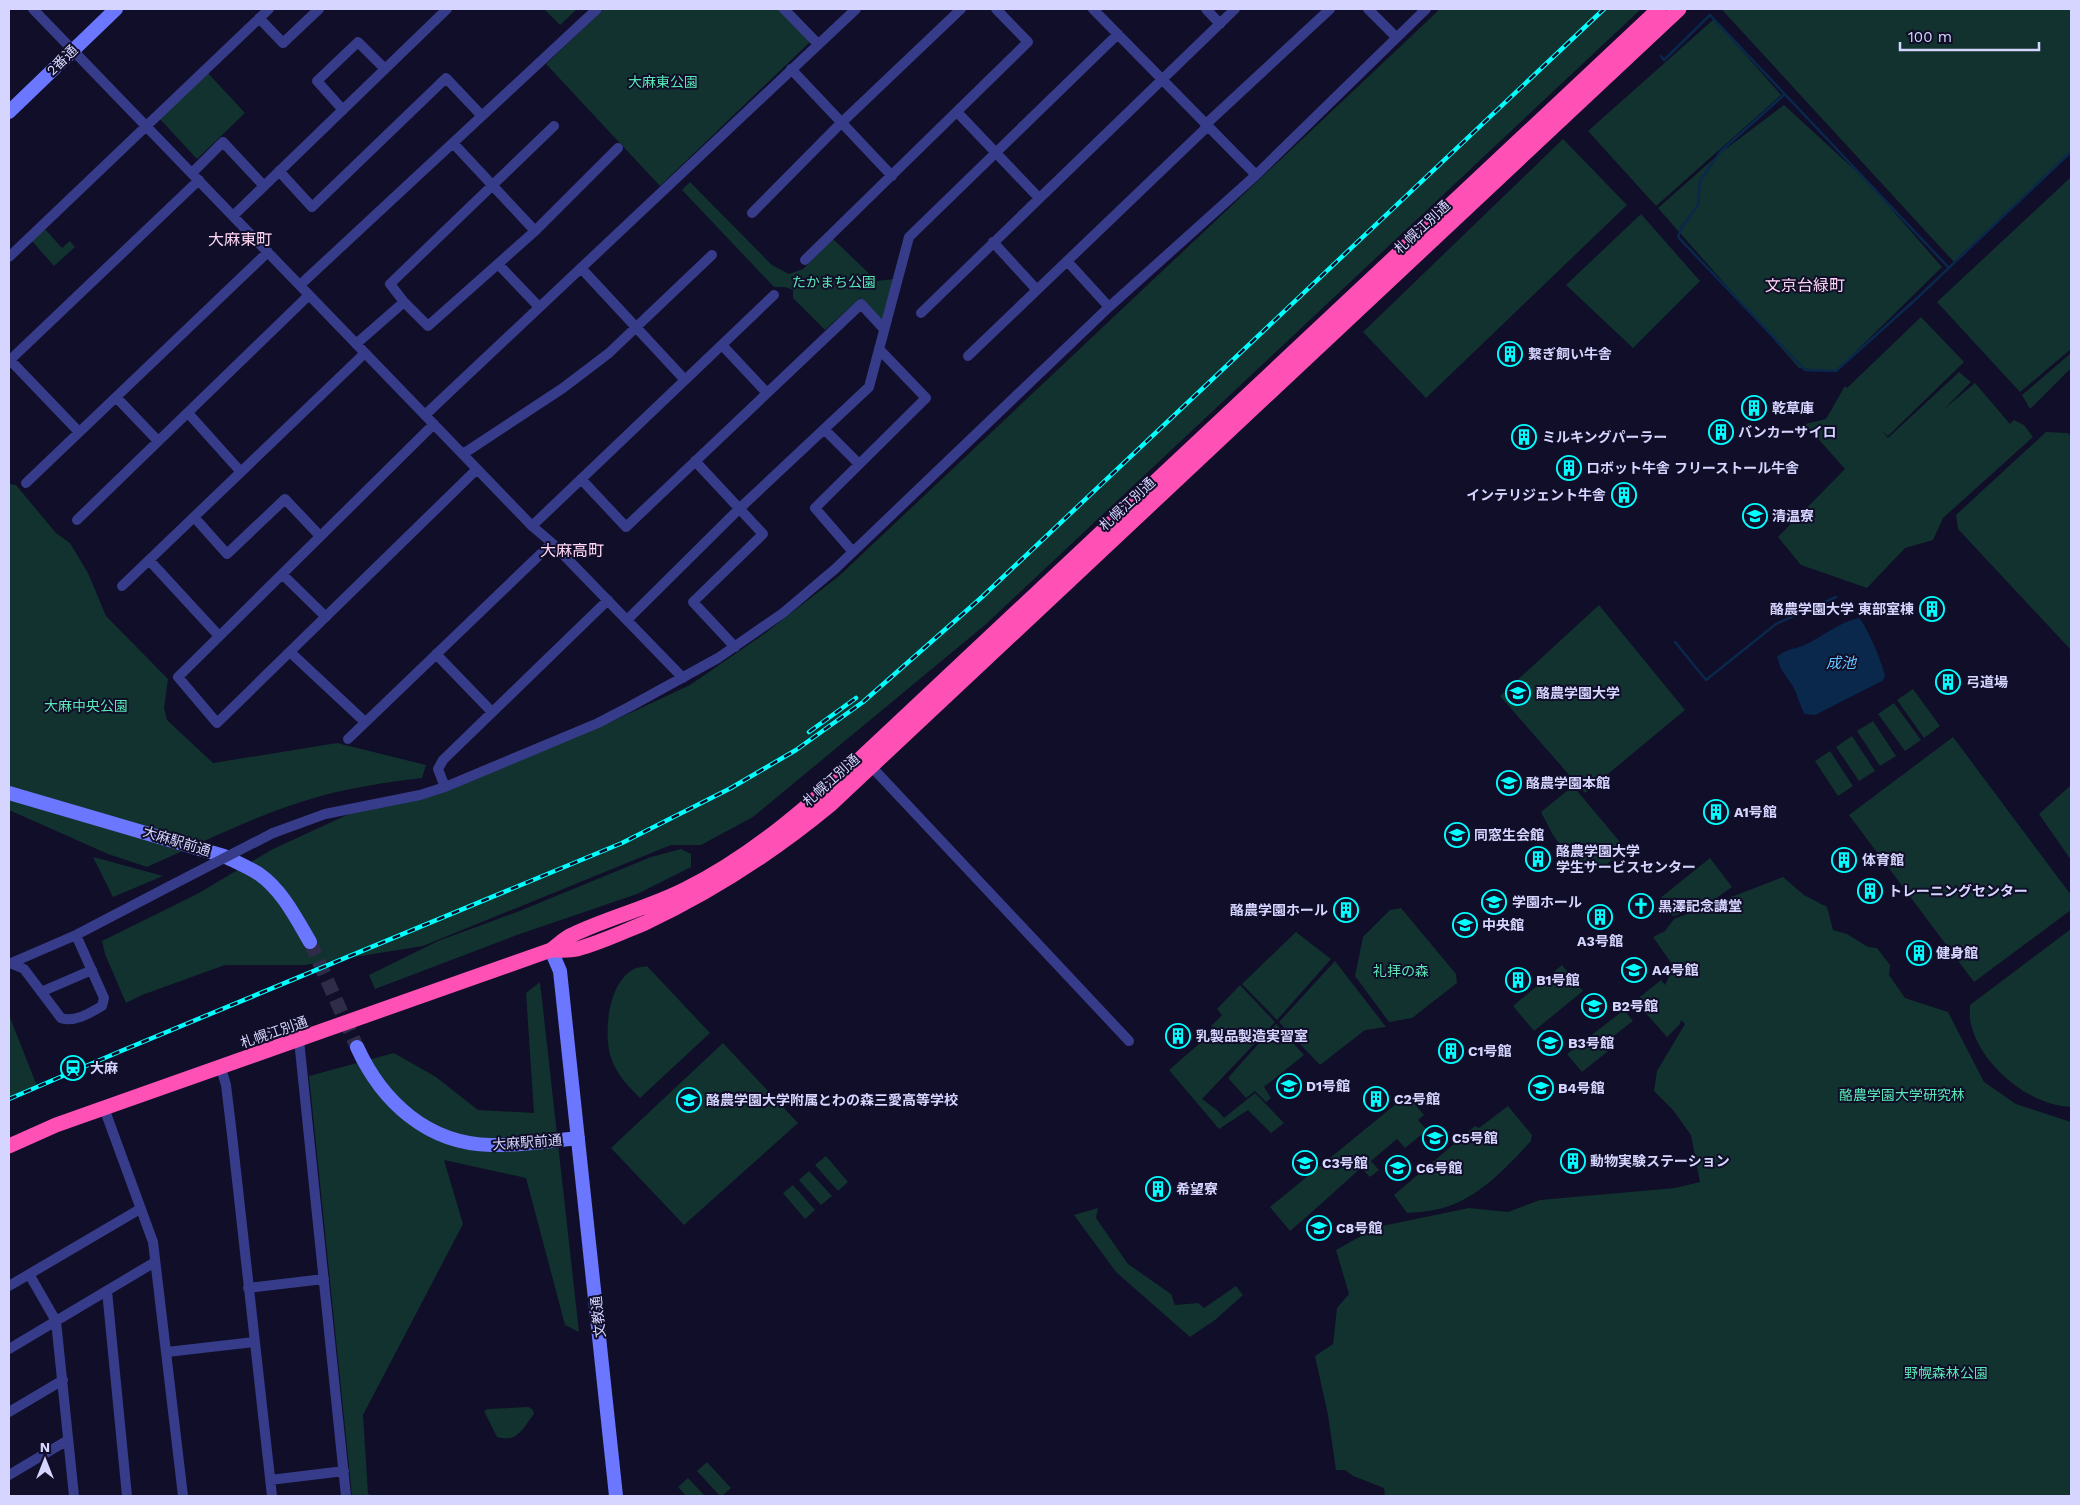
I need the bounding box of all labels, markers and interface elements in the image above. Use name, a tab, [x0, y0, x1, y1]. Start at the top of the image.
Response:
scale bar	[1900, 20, 2039, 52]
text: 100 m	[1908, 28, 1952, 46]
street label: 2番通	[43, 42, 81, 78]
park label: 大麻東公園	[628, 74, 698, 90]
street label: 札幌江別通	[1391, 197, 1453, 257]
district label: 大麻東町	[208, 230, 272, 249]
park label: たかまち公園	[792, 274, 876, 290]
district label: 文京台緑町	[1765, 276, 1845, 295]
building icon: 繋ぎ飼い牛舎	[1497, 341, 1523, 367]
place label: 繋ぎ飼い牛舎	[1528, 346, 1612, 362]
building icon: 乾草庫	[1741, 395, 1767, 421]
place label: 乾草庫	[1772, 400, 1814, 416]
building icon: バンカーサイロ	[1708, 419, 1734, 445]
building icon: ミルキングパーラー	[1511, 424, 1537, 450]
place label: バンカーサイロ	[1738, 424, 1836, 440]
place label: ミルキングパーラー	[1542, 429, 1668, 445]
building icon: ロボット牛舎 フリーストール牛舎	[1556, 455, 1582, 481]
place label: ロボット牛舎 フリーストール牛舎	[1586, 460, 1799, 476]
street label: 札幌江別通	[1096, 474, 1158, 534]
building icon: インテリジェント牛舎	[1611, 482, 1637, 508]
place label: インテリジェント牛舎	[1466, 487, 1606, 503]
school or university icon: 清温寮	[1742, 503, 1768, 529]
place label: 清温寮	[1772, 508, 1814, 524]
district label: 大麻高町	[540, 541, 604, 560]
building icon: 酪農学園大学 東部室棟	[1919, 596, 1945, 622]
place label: 酪農学園大学 東部室棟	[1770, 601, 1914, 617]
water label: 成池	[1826, 654, 1858, 672]
building icon: 弓道場	[1935, 669, 1961, 695]
place label: 弓道場	[1966, 674, 2008, 690]
school or university icon: 酪農学園大学	[1505, 680, 1531, 706]
place label: 酪農学園大学	[1536, 685, 1620, 701]
park label: 大麻中央公園	[44, 698, 128, 714]
street label: 札幌江別通	[800, 751, 862, 809]
school or university icon: 酪農学園本館	[1496, 770, 1522, 796]
place label: 酪農学園本館	[1526, 775, 1610, 791]
building icon: A1号館	[1703, 799, 1729, 825]
place label: A1号館	[1734, 804, 1777, 820]
school or university icon: 同窓生会館	[1444, 822, 1470, 848]
street label: 大麻駅前通	[141, 823, 213, 859]
place label: 同窓生会館	[1474, 827, 1544, 843]
place label: 酪農学園大学 学生サービスセンター	[1556, 843, 1696, 875]
building icon: 酪農学園大学 学生サービスセンター	[1525, 846, 1551, 872]
building icon: 体育館	[1831, 847, 1857, 873]
place label: 体育館	[1862, 852, 1904, 868]
building icon: トレーニングセンター	[1857, 878, 1883, 904]
place label: トレーニングセンター	[1888, 883, 2028, 899]
school or university icon: 学園ホール	[1481, 889, 1507, 915]
church icon: 黒澤記念講堂	[1628, 893, 1654, 919]
place label: 学園ホール	[1512, 894, 1582, 910]
building icon: 酪農学園ホール	[1333, 897, 1359, 923]
place label: 黒澤記念講堂	[1658, 898, 1742, 914]
place label: 酪農学園ホール	[1230, 902, 1328, 918]
building icon: A3号館	[1587, 904, 1613, 930]
school or university icon: 中央館	[1452, 912, 1478, 938]
place label: 中央館	[1482, 917, 1524, 933]
place label: A3号館	[1577, 933, 1623, 949]
building icon: 健身館	[1906, 940, 1932, 966]
place label: 健身館	[1936, 945, 1978, 961]
school or university icon: A4号館	[1621, 957, 1647, 983]
place label: A4号館	[1652, 962, 1699, 978]
park label: 礼拝の森	[1373, 963, 1429, 979]
building icon: B1号館	[1505, 967, 1531, 993]
place label: B1号館	[1536, 972, 1580, 988]
school or university icon: B2号館	[1581, 993, 1607, 1019]
place label: B2号館	[1612, 998, 1658, 1014]
street label: 札幌江別通	[238, 1013, 310, 1051]
building icon: 乳製品製造実習室	[1165, 1023, 1191, 1049]
place label: 乳製品製造実習室	[1196, 1028, 1308, 1044]
school or university icon: B3号館	[1537, 1030, 1563, 1056]
place label: B3号館	[1568, 1035, 1614, 1051]
building icon: C1号館	[1438, 1038, 1464, 1064]
place label: C1号館	[1468, 1043, 1512, 1059]
station icon: 大麻	[60, 1055, 86, 1081]
place label: 大麻	[90, 1060, 118, 1076]
school or university icon: D1号館	[1276, 1073, 1302, 1099]
school or university icon: B4号館	[1528, 1075, 1554, 1101]
place label: D1号館	[1306, 1078, 1350, 1094]
place label: B4号館	[1558, 1080, 1605, 1096]
building icon: C2号館	[1363, 1086, 1389, 1112]
school or university icon: 酪農学園大学附属とわの森三愛高等学校	[676, 1087, 702, 1113]
park label: 酪農学園大学研究林	[1839, 1087, 1965, 1103]
place label: C2号館	[1394, 1091, 1440, 1107]
place label: 酪農学園大学附属とわの森三愛高等学校	[706, 1092, 958, 1108]
school or university icon: C5号館	[1422, 1125, 1448, 1151]
place label: C5号館	[1452, 1130, 1498, 1146]
street label: 大麻駅前通	[492, 1132, 562, 1152]
building icon: 動物実験ステーション	[1560, 1148, 1586, 1174]
school or university icon: C3号館	[1292, 1150, 1318, 1176]
place label: 動物実験ステーション	[1590, 1153, 1730, 1169]
place label: C3号館	[1322, 1155, 1368, 1171]
school or university icon: C6号館	[1385, 1155, 1411, 1181]
place label: C6号館	[1416, 1160, 1462, 1176]
building icon: 希望寮	[1145, 1176, 1171, 1202]
place label: 希望寮	[1176, 1181, 1218, 1197]
school or university icon: C8号館	[1306, 1215, 1332, 1241]
place label: C8号館	[1336, 1220, 1382, 1236]
street label: 文教通	[588, 1295, 608, 1339]
park label: 野幌森林公園	[1904, 1365, 1988, 1381]
north arrow	[20, 1435, 70, 1485]
text: N	[40, 1439, 50, 1455]

